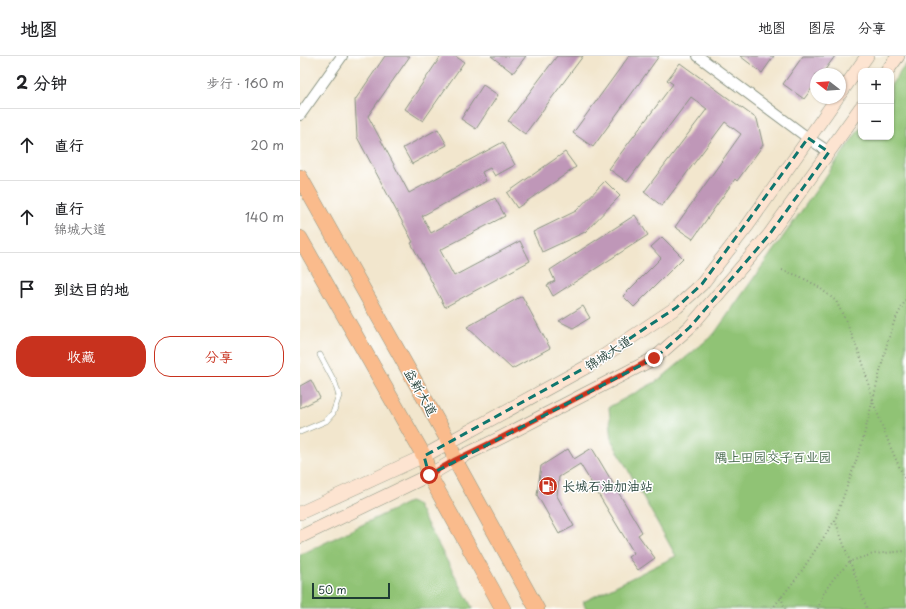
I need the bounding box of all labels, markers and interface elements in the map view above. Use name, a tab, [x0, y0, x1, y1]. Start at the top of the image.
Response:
text: 地图	[20, 14, 58, 42]
text: 地图	[758, 17, 786, 38]
text: 图层	[808, 17, 836, 38]
text: 分享	[858, 17, 886, 38]
north arrow	[810, 68, 846, 104]
map controls	[858, 68, 894, 140]
button: +	[858, 68, 894, 104]
text: 2 分钟	[16, 69, 67, 95]
text: 步行 · 160 m	[207, 73, 284, 92]
button: −	[858, 104, 894, 140]
text: 直行	[54, 133, 84, 156]
icon: ahead	[16, 134, 38, 156]
text: 20 m	[250, 135, 284, 154]
text: 直行	[54, 196, 84, 219]
icon: ahead	[16, 206, 38, 228]
text: 140 m	[245, 207, 284, 226]
text: 锦城大道	[54, 219, 106, 238]
text: 到达目的地	[54, 277, 129, 300]
icon: arrive	[16, 278, 38, 300]
street label: 锦城大道	[581, 330, 635, 375]
button: 收藏	[16, 336, 146, 377]
button: 分享	[154, 336, 284, 377]
route end	[645, 349, 663, 367]
street label: 益新大道	[401, 364, 442, 419]
park label: 隅上田园交子百业园	[714, 447, 832, 466]
route start	[420, 466, 438, 484]
fuel station icon: 长城石油加油站	[537, 475, 559, 497]
place label: 长城石油加油站	[562, 476, 653, 495]
scale bar	[312, 581, 390, 600]
text: 50 m	[318, 581, 347, 598]

